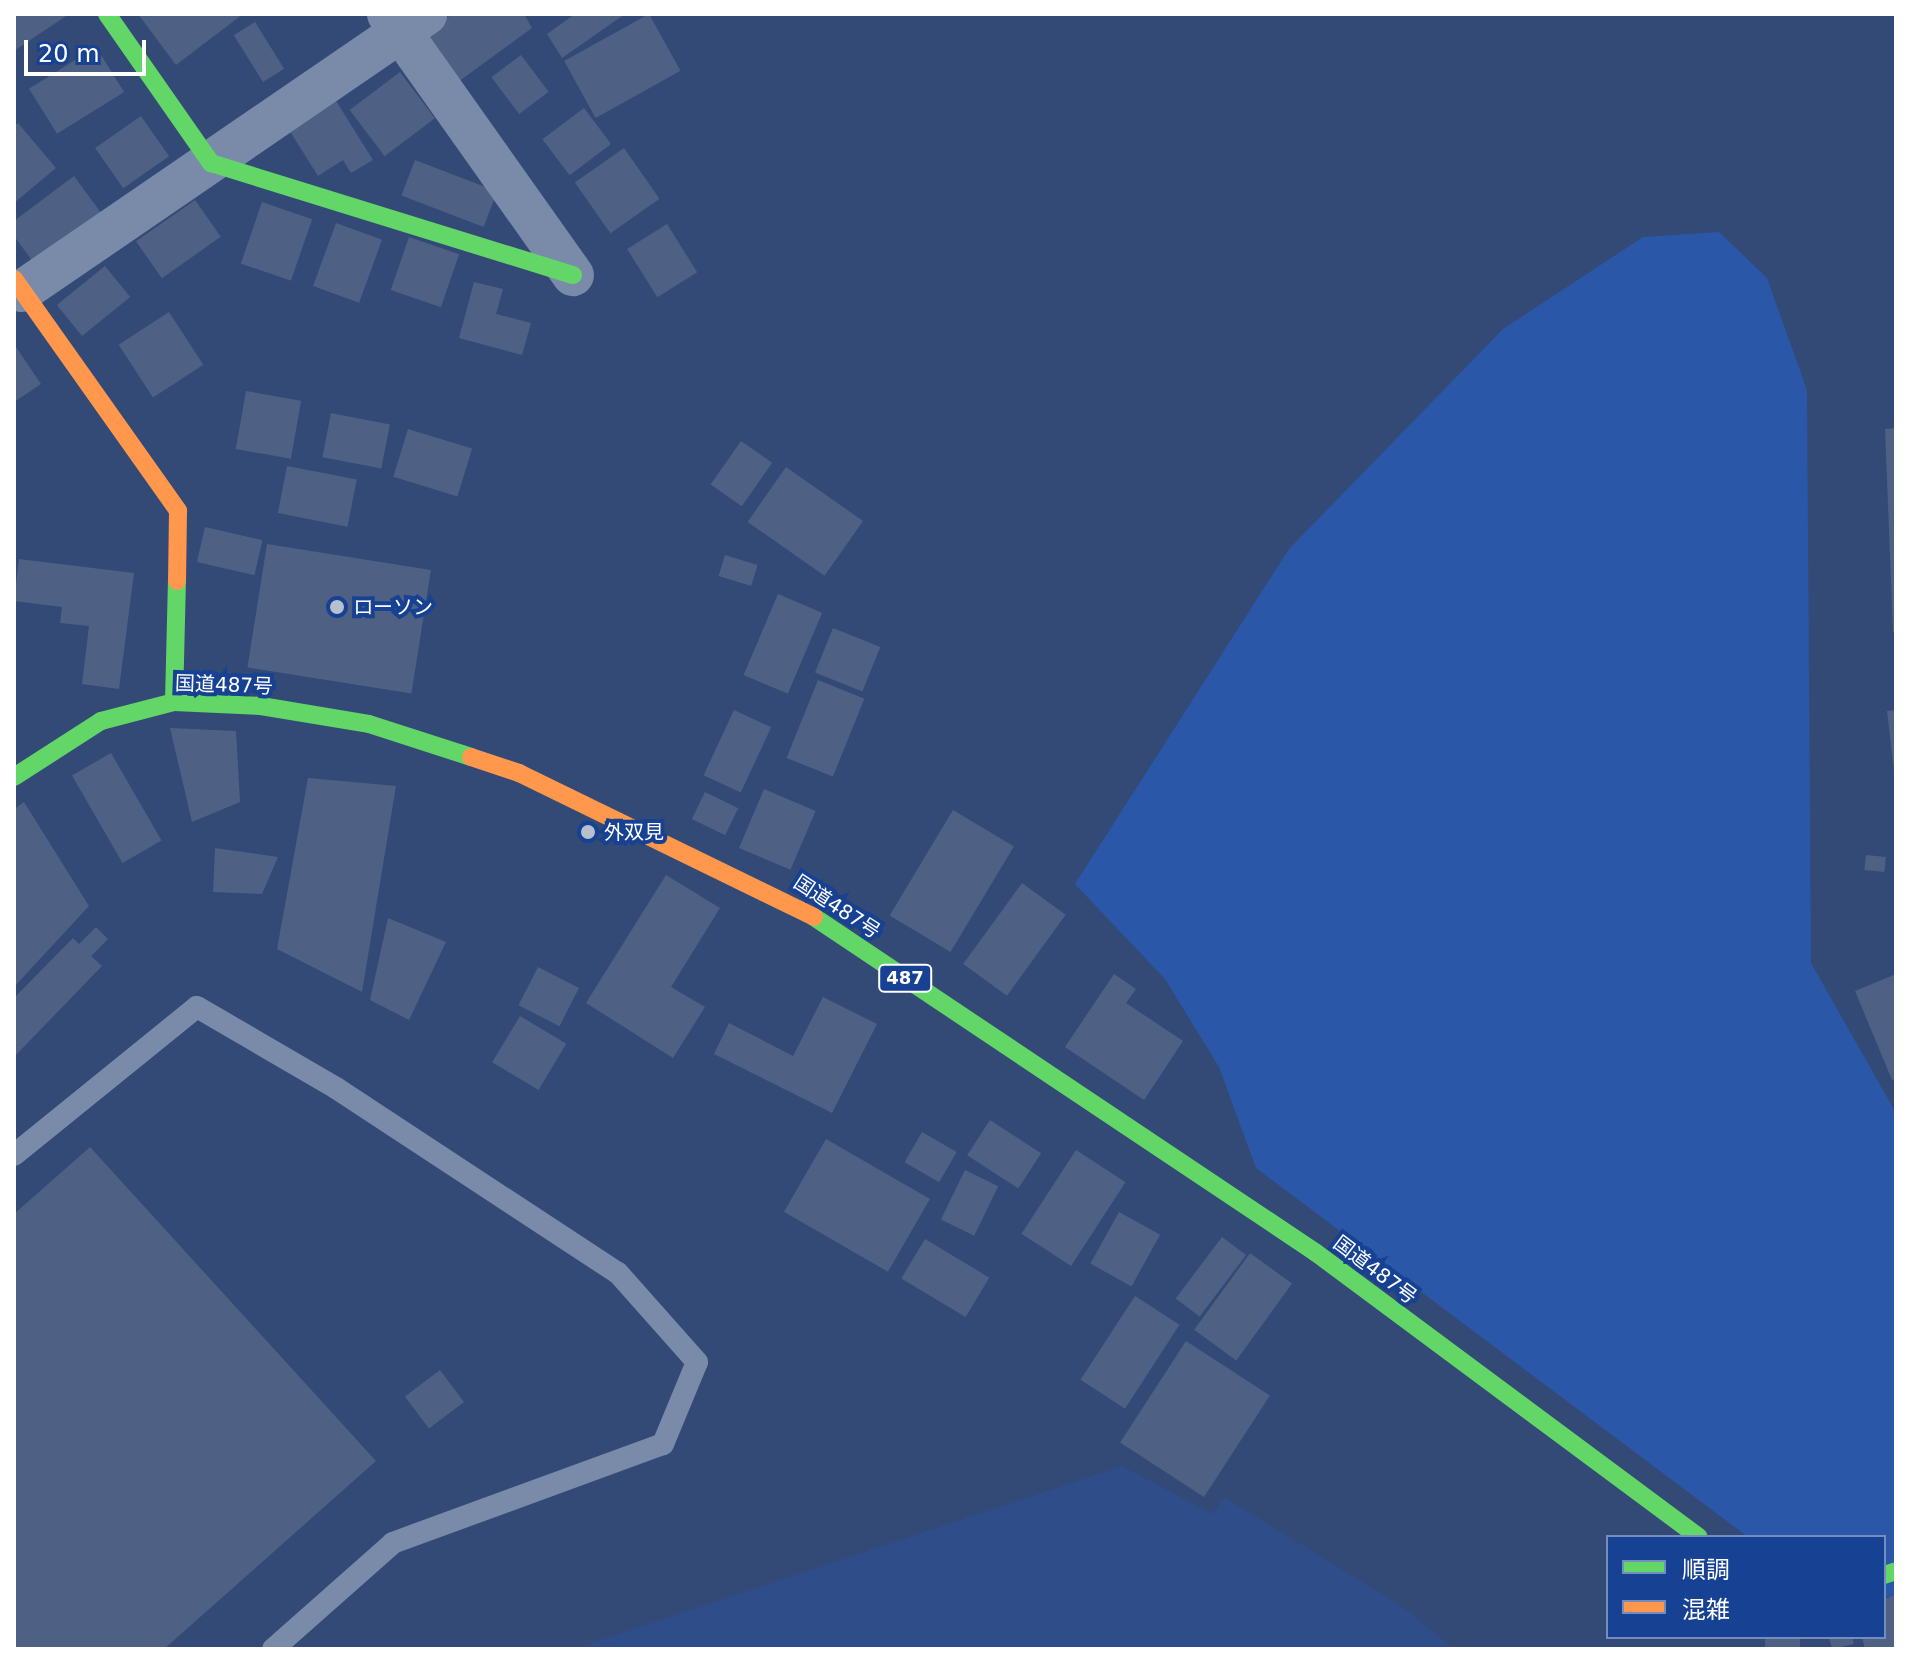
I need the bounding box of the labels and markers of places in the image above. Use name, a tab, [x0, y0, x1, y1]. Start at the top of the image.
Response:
place label: ローソン	[353, 595, 433, 619]
marker: ローソン	[328, 598, 346, 616]
place label: 外双見	[604, 820, 664, 844]
marker: 外双見	[579, 823, 597, 841]

